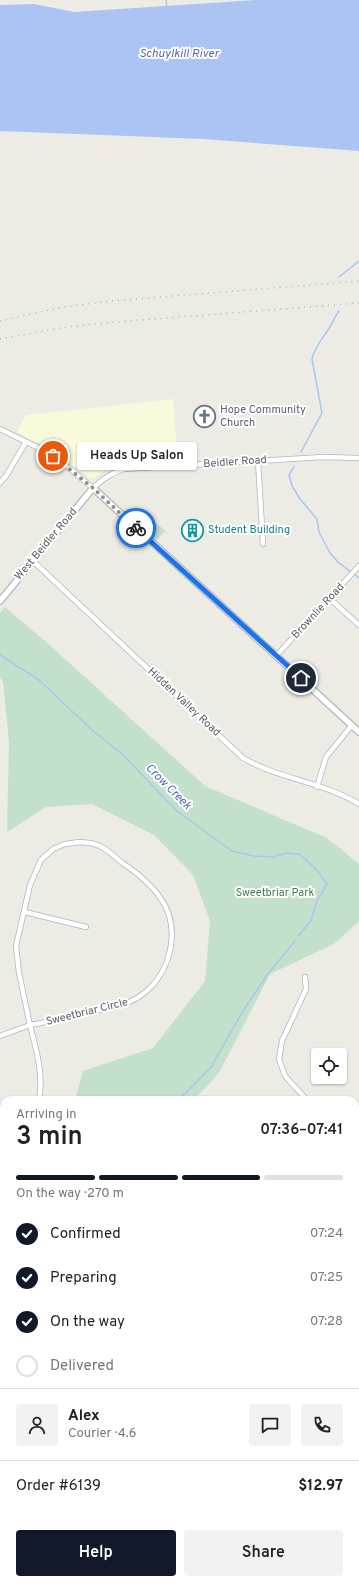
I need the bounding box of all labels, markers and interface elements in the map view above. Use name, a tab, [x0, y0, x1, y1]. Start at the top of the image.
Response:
water label: Schuylkill River	[139, 46, 220, 62]
church icon: Hope Community Church	[192, 403, 218, 429]
place label: Hope Community Church	[220, 403, 306, 430]
pin	[36, 439, 70, 473]
callout: Heads Up Salon	[77, 442, 197, 470]
icon: bag	[42, 445, 64, 467]
text: Heads Up Salon	[90, 448, 184, 464]
street label: Beidler Road	[203, 453, 267, 471]
street label: West Beidler Road	[12, 505, 80, 583]
courier	[116, 508, 156, 548]
icon: bike	[125, 517, 147, 539]
building icon: Student Building	[179, 517, 205, 543]
place label: Student Building	[208, 523, 290, 537]
street label: Brownlie Road	[289, 580, 347, 642]
pin	[284, 661, 318, 695]
street label: Hidden Valley Road	[145, 665, 223, 739]
icon: home	[290, 667, 312, 689]
water label: Crow Creek	[141, 760, 195, 814]
park label: Sweetbriar Park	[236, 886, 314, 900]
street label: Sweetbriar Circle	[45, 995, 130, 1029]
map controls	[311, 1048, 347, 1084]
button: locate	[311, 1048, 347, 1084]
text: Arriving in	[16, 1107, 77, 1123]
text: 3 min	[16, 1121, 83, 1154]
text: 07:36–07:41	[260, 1121, 343, 1140]
text: On the way · 270 m	[16, 1186, 124, 1202]
icon: check	[16, 1223, 38, 1245]
text: Confirmed	[50, 1225, 121, 1244]
text: 07:24	[310, 1226, 343, 1242]
icon: check	[16, 1267, 38, 1289]
text: Preparing	[50, 1269, 117, 1288]
text: 07:25	[310, 1270, 343, 1286]
icon: check	[16, 1311, 38, 1333]
text: On the way	[50, 1313, 125, 1332]
text: 07:28	[310, 1314, 343, 1330]
text: Delivered	[50, 1357, 114, 1376]
button: person	[16, 1404, 58, 1446]
button: chat	[249, 1404, 291, 1446]
button: phone	[301, 1404, 343, 1446]
text: Alex	[68, 1407, 100, 1426]
text: Courier · 4.6	[68, 1426, 136, 1442]
text: Order #6139	[16, 1477, 101, 1496]
text: $12.97	[298, 1477, 343, 1496]
button: Help	[16, 1530, 176, 1576]
button: Share	[184, 1530, 343, 1576]

